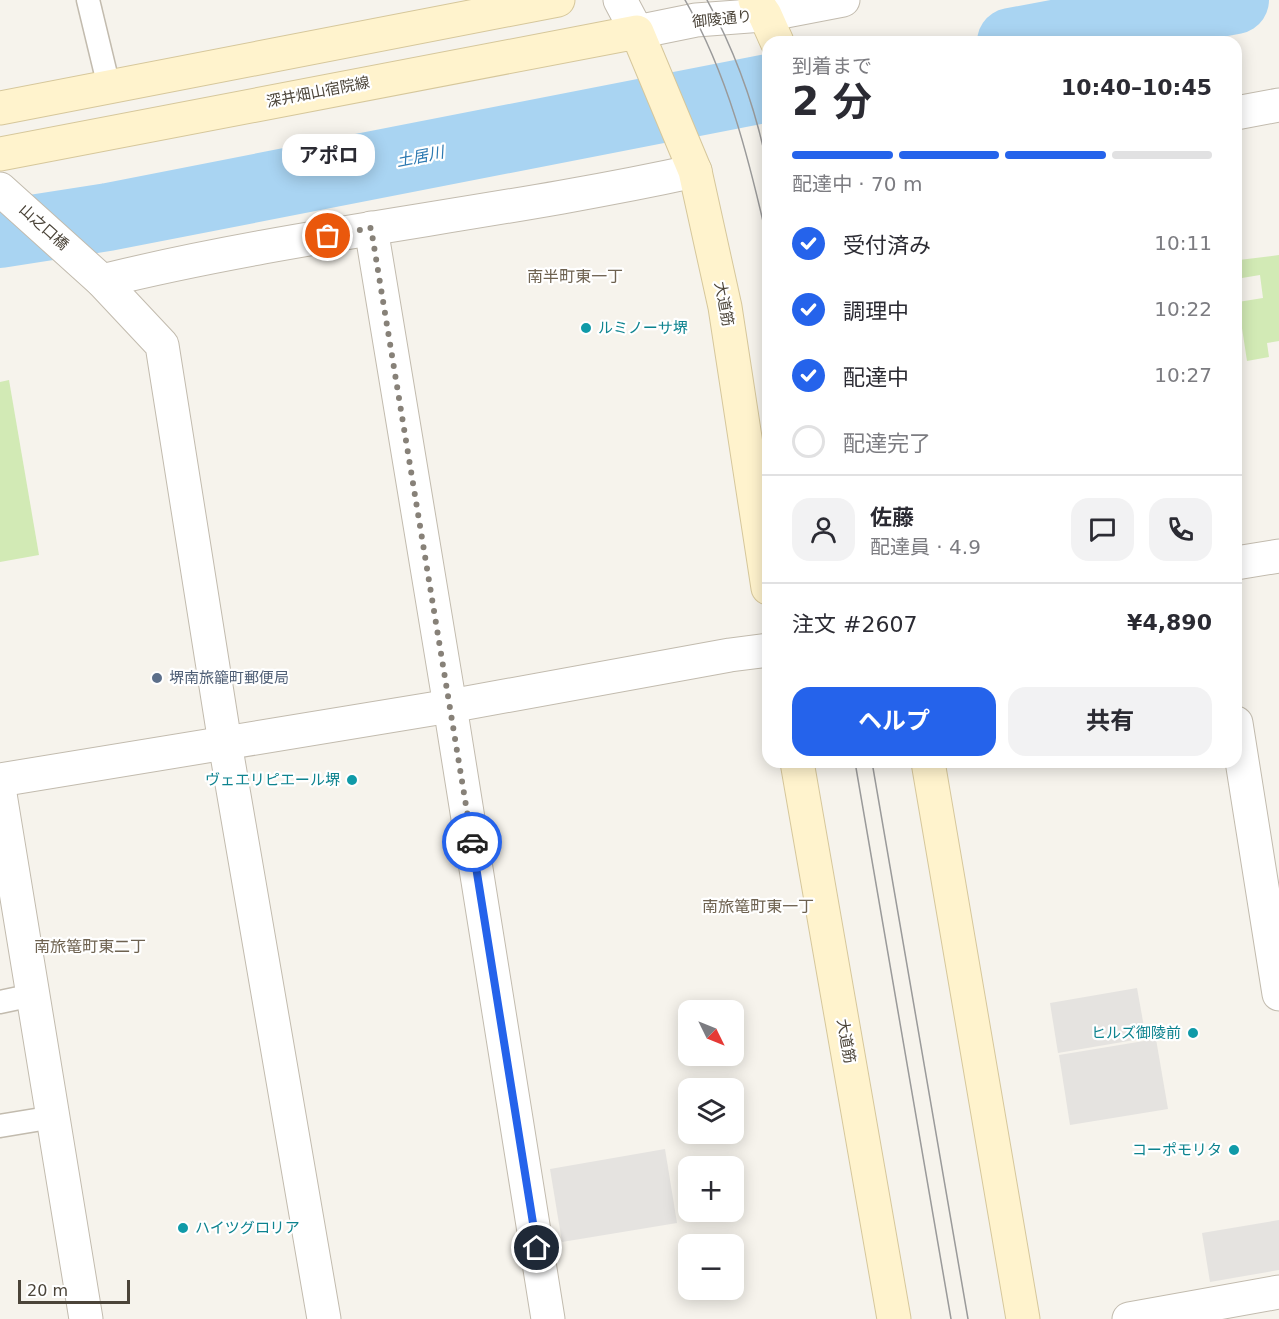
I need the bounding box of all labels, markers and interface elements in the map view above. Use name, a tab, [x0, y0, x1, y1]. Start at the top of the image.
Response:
street label: 御陵通り	[691, 7, 753, 31]
text: 到着まで	[792, 54, 872, 78]
street label: 深井畑山宿院線	[265, 73, 371, 111]
text: 10:40–10:45	[1061, 75, 1212, 100]
text: 2 分	[792, 79, 872, 124]
callout: アポロ	[282, 134, 374, 176]
water label: 土居川	[395, 142, 447, 170]
text: アポロ	[299, 143, 359, 167]
text: 配達中 · 70 m	[792, 172, 922, 196]
street label: 山之口橋	[16, 200, 72, 254]
pin	[302, 210, 353, 261]
icon: bag	[311, 219, 344, 252]
icon: check	[792, 227, 825, 260]
text: 10:11	[1154, 231, 1212, 255]
text: 受付済み	[843, 233, 931, 258]
district label: 南半町東一丁	[527, 267, 623, 286]
street label: 大道筋	[711, 280, 737, 328]
icon: check	[792, 293, 825, 326]
text: 10:22	[1154, 297, 1212, 321]
text: 調理中	[843, 299, 909, 324]
place label: ルミノーサ堺	[598, 319, 688, 337]
marker: ルミノーサ堺	[579, 321, 593, 335]
icon: check	[792, 359, 825, 392]
text: 10:27	[1154, 363, 1212, 387]
text: 配達中	[843, 365, 909, 390]
text: 配達完了	[843, 431, 931, 456]
button: person	[792, 498, 855, 561]
button: chat	[1071, 498, 1134, 561]
button: phone	[1149, 498, 1212, 561]
text: 佐藤	[870, 505, 914, 530]
text: 配達員 · 4.9	[870, 535, 981, 559]
text: ¥4,890	[1127, 610, 1212, 635]
text: 注文 #2607	[792, 612, 917, 637]
place label: 堺南旅籠町郵便局	[169, 669, 289, 687]
marker: 堺南旅籠町郵便局	[150, 671, 164, 685]
button: ヘルプ	[792, 687, 996, 756]
button: 共有	[1008, 687, 1212, 756]
place label: ヴェエリピエール堺	[205, 771, 340, 789]
marker: ヴェエリピエール堺	[345, 773, 359, 787]
courier	[442, 812, 502, 872]
icon: car	[456, 826, 489, 859]
district label: 南旅篭町東一丁	[702, 897, 814, 916]
district label: 南旅篭町東二丁	[34, 937, 146, 956]
north arrow	[678, 1000, 744, 1066]
map controls	[678, 1000, 744, 1300]
street label: 大道筋	[833, 1017, 859, 1065]
place label: ヒルズ御陵前	[1091, 1024, 1181, 1042]
marker: ヒルズ御陵前	[1186, 1026, 1200, 1040]
button: layers	[678, 1078, 744, 1144]
place label: コーポモリタ	[1132, 1141, 1222, 1159]
marker: コーポモリタ	[1227, 1143, 1241, 1157]
button: +	[678, 1156, 744, 1222]
place label: ハイツグロリア	[195, 1219, 300, 1237]
marker: ハイツグロリア	[176, 1221, 190, 1235]
pin	[511, 1222, 562, 1273]
icon: home	[520, 1231, 553, 1264]
button: −	[678, 1234, 744, 1300]
scale bar	[18, 1277, 130, 1304]
text: 20 m	[27, 1281, 68, 1300]

